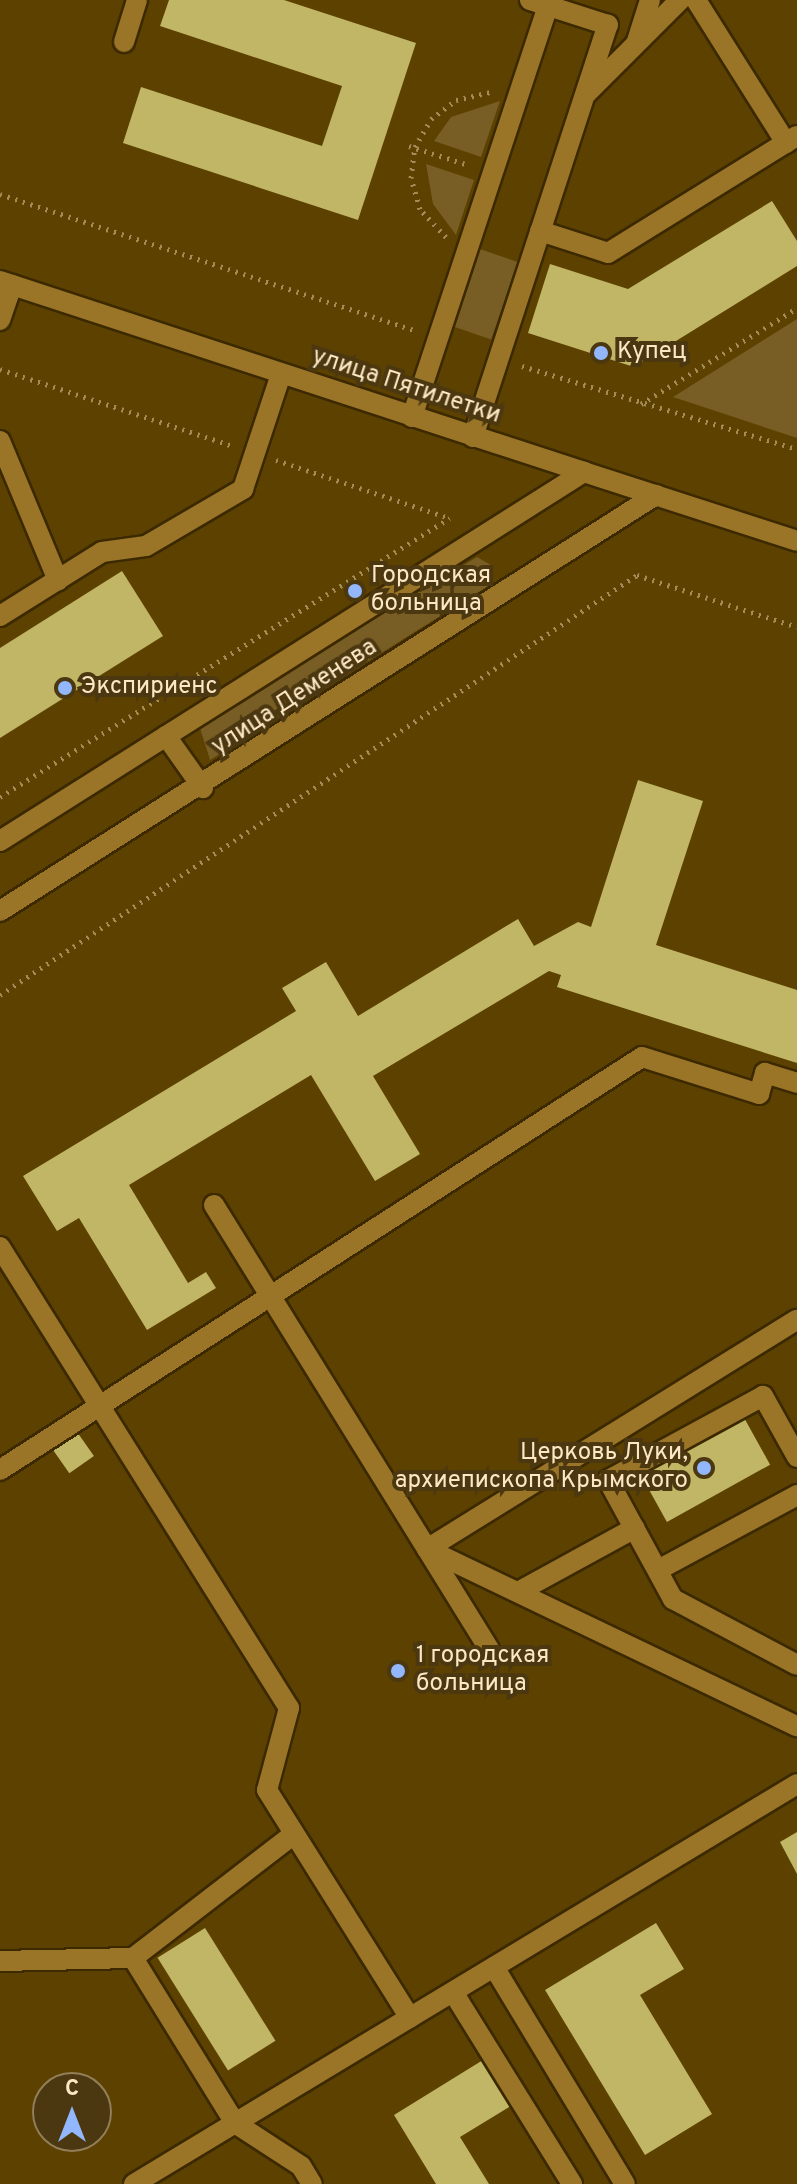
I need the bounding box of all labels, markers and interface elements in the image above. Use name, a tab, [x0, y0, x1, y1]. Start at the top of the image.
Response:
place label: Купец	[617, 339, 687, 367]
street label: улица Пятилетки	[308, 343, 504, 431]
marker: Купец	[592, 344, 610, 362]
place label: Городская больница	[371, 563, 491, 619]
marker: Городская больница	[346, 582, 364, 600]
street label: улица Деменева	[207, 634, 383, 762]
place label: Экспириенс	[81, 674, 218, 702]
marker: Экспириенс	[56, 679, 74, 697]
place label: Церковь Луки, архиепископа Крымского	[395, 1440, 688, 1496]
marker: Церковь Луки, архиепископа Крымского	[695, 1459, 713, 1477]
place label: 1 городская больница	[416, 1643, 549, 1699]
marker: 1 городская больница	[387, 1660, 409, 1682]
north arrow	[32, 2072, 112, 2152]
text: С	[65, 2076, 79, 2103]

